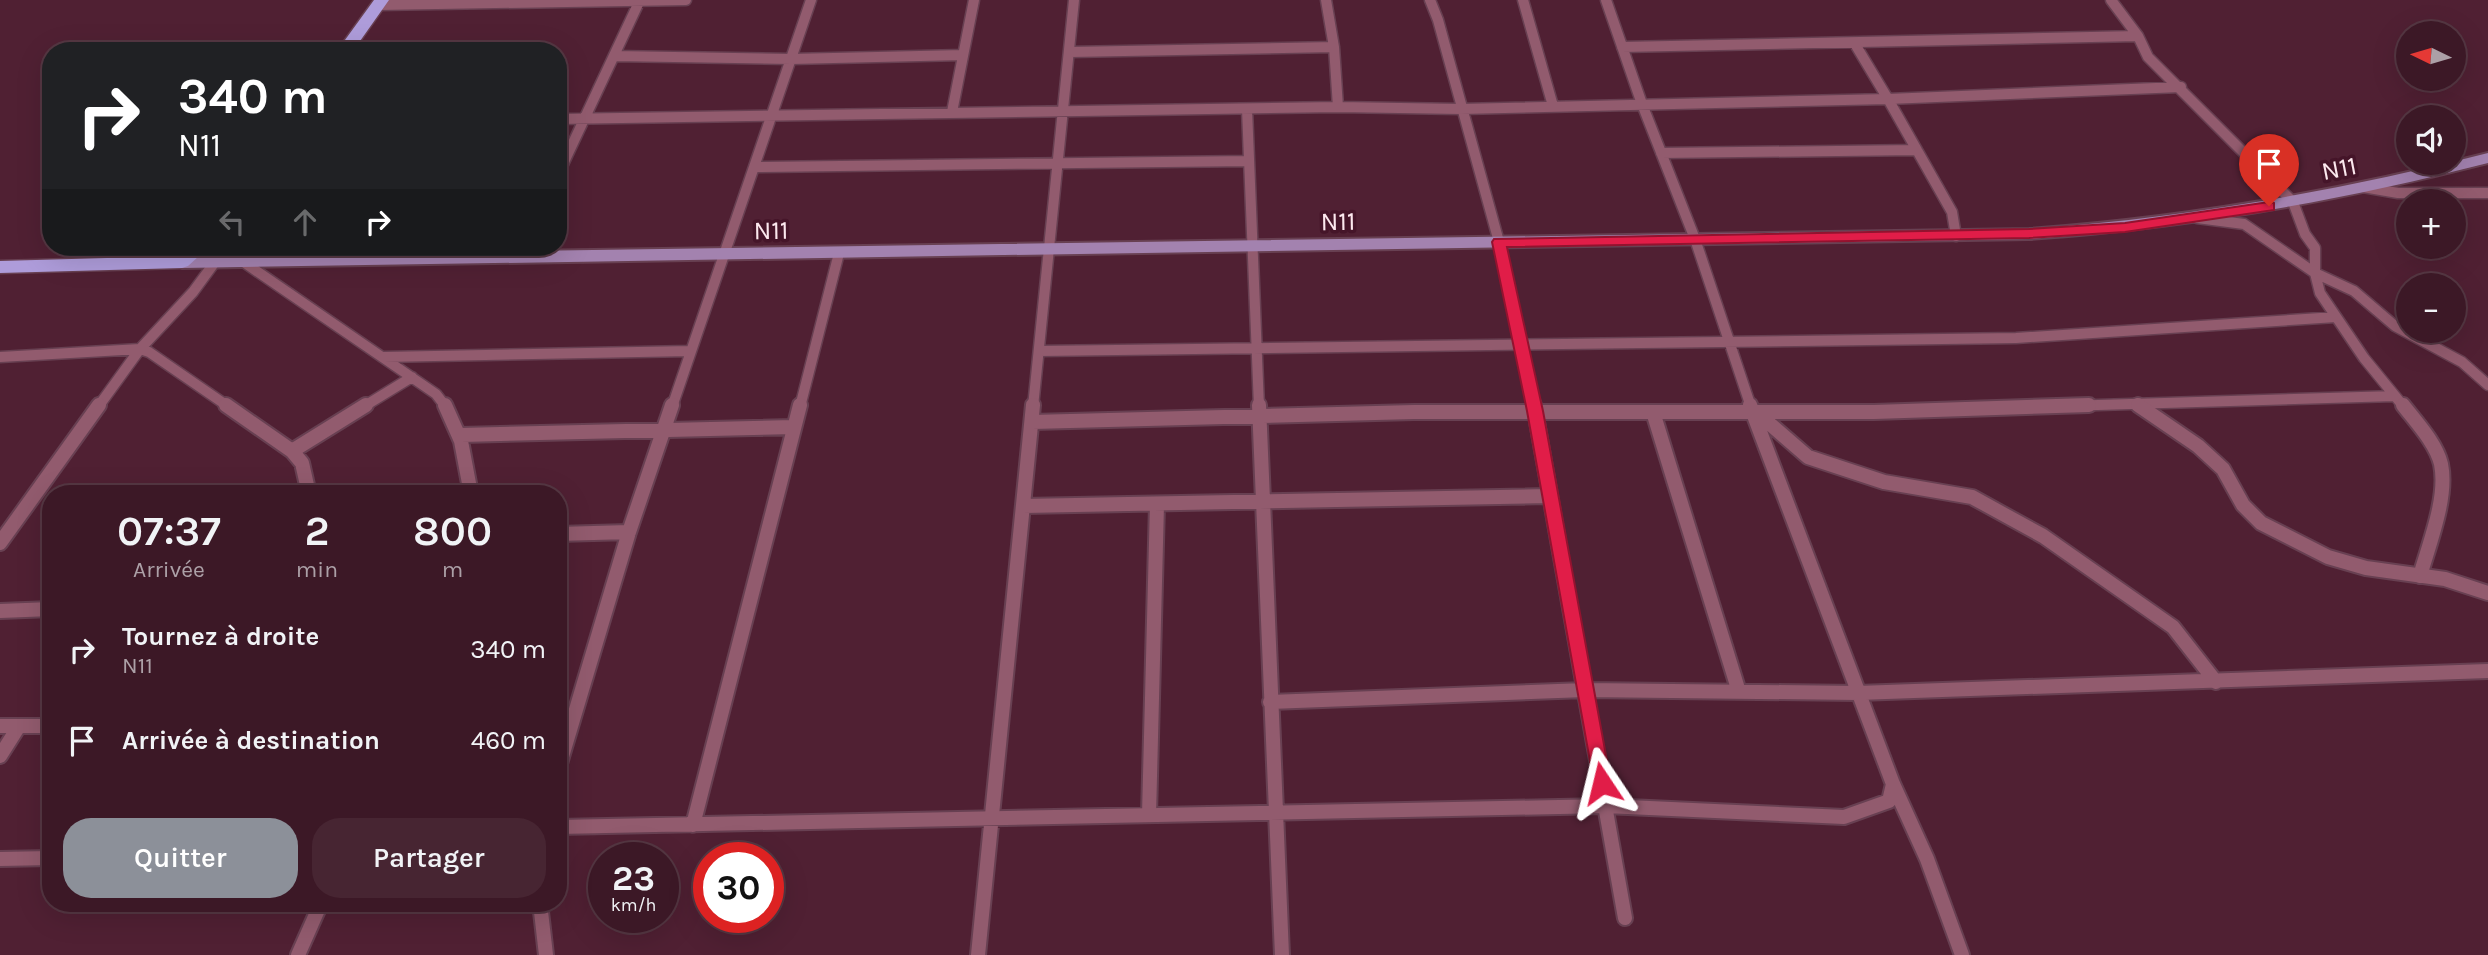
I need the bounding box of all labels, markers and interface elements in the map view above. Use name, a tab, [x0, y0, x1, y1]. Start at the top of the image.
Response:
north arrow	[2396, 21, 2466, 91]
map controls	[2396, 21, 2466, 343]
text: 340 m	[178, 68, 328, 125]
icon: right	[63, 70, 154, 161]
button: sound	[2396, 105, 2466, 175]
text: N11	[178, 127, 221, 164]
pin	[2239, 134, 2299, 206]
icon: arrive	[2250, 145, 2288, 183]
street label: N11	[2319, 150, 2359, 187]
button: +	[2396, 189, 2466, 259]
icon: left	[213, 203, 251, 241]
icon: ahead	[286, 203, 324, 241]
icon: right	[359, 203, 397, 241]
street label: N11	[1320, 206, 1356, 237]
street label: N11	[753, 215, 789, 246]
button: −	[2396, 273, 2466, 343]
text: 07:37	[117, 506, 221, 556]
text: 2	[304, 506, 330, 556]
text: 800	[413, 506, 492, 556]
text: Arrivée	[133, 556, 205, 583]
text: min	[296, 556, 338, 583]
text: m	[442, 556, 463, 583]
text: Tournez à droite	[122, 621, 319, 652]
icon: right	[63, 631, 101, 669]
text: 340 m	[470, 634, 546, 665]
text: N11	[122, 652, 153, 679]
icon: arrive	[63, 722, 101, 760]
text: Arrivée à destination	[122, 725, 380, 756]
text: 460 m	[471, 725, 546, 756]
position arrow	[1565, 746, 1639, 820]
button: Quitter	[63, 818, 298, 898]
button: Partager	[312, 818, 546, 898]
speed limit sign: 30	[693, 842, 784, 933]
text: 23	[612, 858, 655, 899]
text: km/h	[611, 894, 656, 916]

